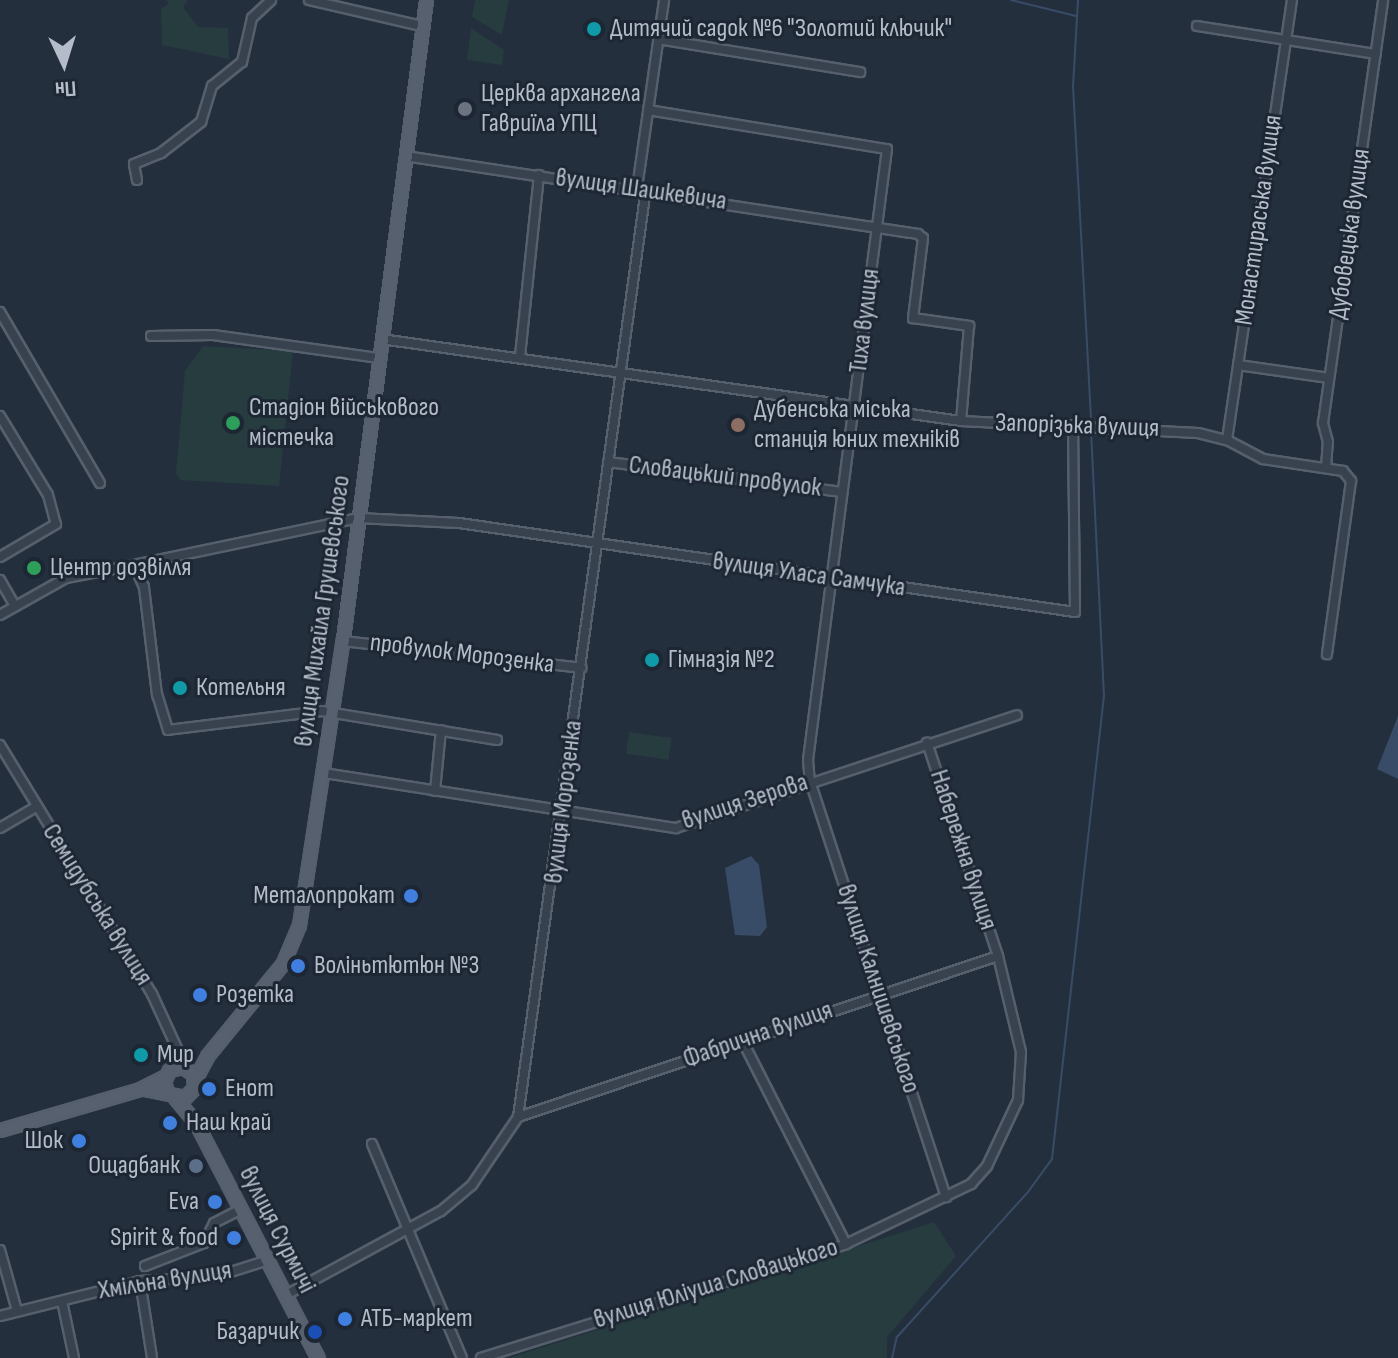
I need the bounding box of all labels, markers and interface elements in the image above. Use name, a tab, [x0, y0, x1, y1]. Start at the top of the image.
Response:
place label: Дитячий садок №6 "Золотий ключик"	[610, 13, 952, 45]
marker: Дитячий садок №6 "Золотий ключик"	[585, 20, 603, 38]
north arrow	[24, 24, 104, 104]
text: Пн	[54, 74, 77, 103]
place label: Церква архангела Гавриїла УПЦ	[481, 78, 641, 140]
marker: Церква архангела Гавриїла УПЦ	[456, 100, 474, 118]
street label: Монастираська вулиця	[1229, 113, 1289, 327]
street label: Дубовецька вулиця	[1323, 147, 1377, 321]
street label: вулиця Шашкевича	[554, 163, 728, 217]
street label: Тиха вулиця	[843, 267, 887, 375]
place label: Стадіон військового містечка	[249, 392, 439, 454]
place label: Дубенська міська станція юних техніків	[754, 394, 960, 456]
street label: Запорізька вулиця	[994, 408, 1160, 444]
marker: Стадіон військового містечка	[224, 414, 242, 432]
marker: Дубенська міська станція юних техніків	[729, 416, 747, 434]
street label: Словацький провулок	[627, 450, 823, 504]
street label: вулиця Михайла Грушевського	[289, 473, 357, 749]
street label: вулиця Уласа Самчука	[711, 546, 907, 604]
place label: Центр дозвілля	[50, 552, 191, 584]
marker: Центр дозвілля	[25, 559, 43, 577]
street label: провулок Морозенка	[368, 627, 556, 681]
place label: Гімназія №2	[668, 644, 775, 676]
marker: Гімназія №2	[643, 651, 661, 669]
place label: Котельня	[196, 672, 286, 704]
marker: Котельня	[171, 679, 189, 697]
street label: вулиця Морозенка	[539, 719, 589, 885]
street label: Набережна вулиця	[922, 766, 1004, 934]
street label: вулиця Зерова	[678, 767, 812, 837]
street label: Семидубська вулиця	[35, 819, 159, 991]
place label: Металопрокат	[253, 880, 395, 912]
street label: вулиця Калнишевського	[830, 881, 926, 1097]
marker: Металопрокат	[402, 887, 420, 905]
place label: Воліньтютюн №3	[314, 950, 479, 982]
marker: Воліньтютюн №3	[289, 957, 307, 975]
place label: Розетка	[216, 979, 294, 1011]
marker: Розетка	[191, 986, 209, 1004]
street label: Фабрична вулиця	[679, 995, 837, 1075]
place label: Мир	[157, 1039, 194, 1071]
marker: Мир	[132, 1046, 150, 1064]
place label: Енот	[225, 1073, 274, 1105]
marker: Енот	[200, 1080, 218, 1098]
place label: Наш край	[186, 1107, 271, 1139]
marker: Наш край	[161, 1114, 179, 1132]
place label: Шок	[25, 1125, 63, 1157]
marker: Шок	[70, 1132, 88, 1150]
place label: Ощадбанк	[88, 1150, 180, 1182]
marker: Ощадбанк	[187, 1157, 205, 1175]
street label: вулиця Сурмичі	[232, 1161, 322, 1299]
place label: Eva	[169, 1186, 199, 1218]
marker: Eva	[206, 1193, 224, 1211]
place label: Spirit & food	[110, 1222, 218, 1254]
marker: Spirit & food	[225, 1229, 243, 1247]
street label: вулиця Юліуша Словацького	[590, 1232, 842, 1336]
street label: Хмільна вулиця	[96, 1255, 234, 1307]
place label: АТБ-маркет	[361, 1303, 473, 1335]
marker: АТБ-маркет	[336, 1310, 354, 1328]
place label: Базарчик	[217, 1316, 299, 1348]
marker: Базарчик	[306, 1323, 324, 1341]

